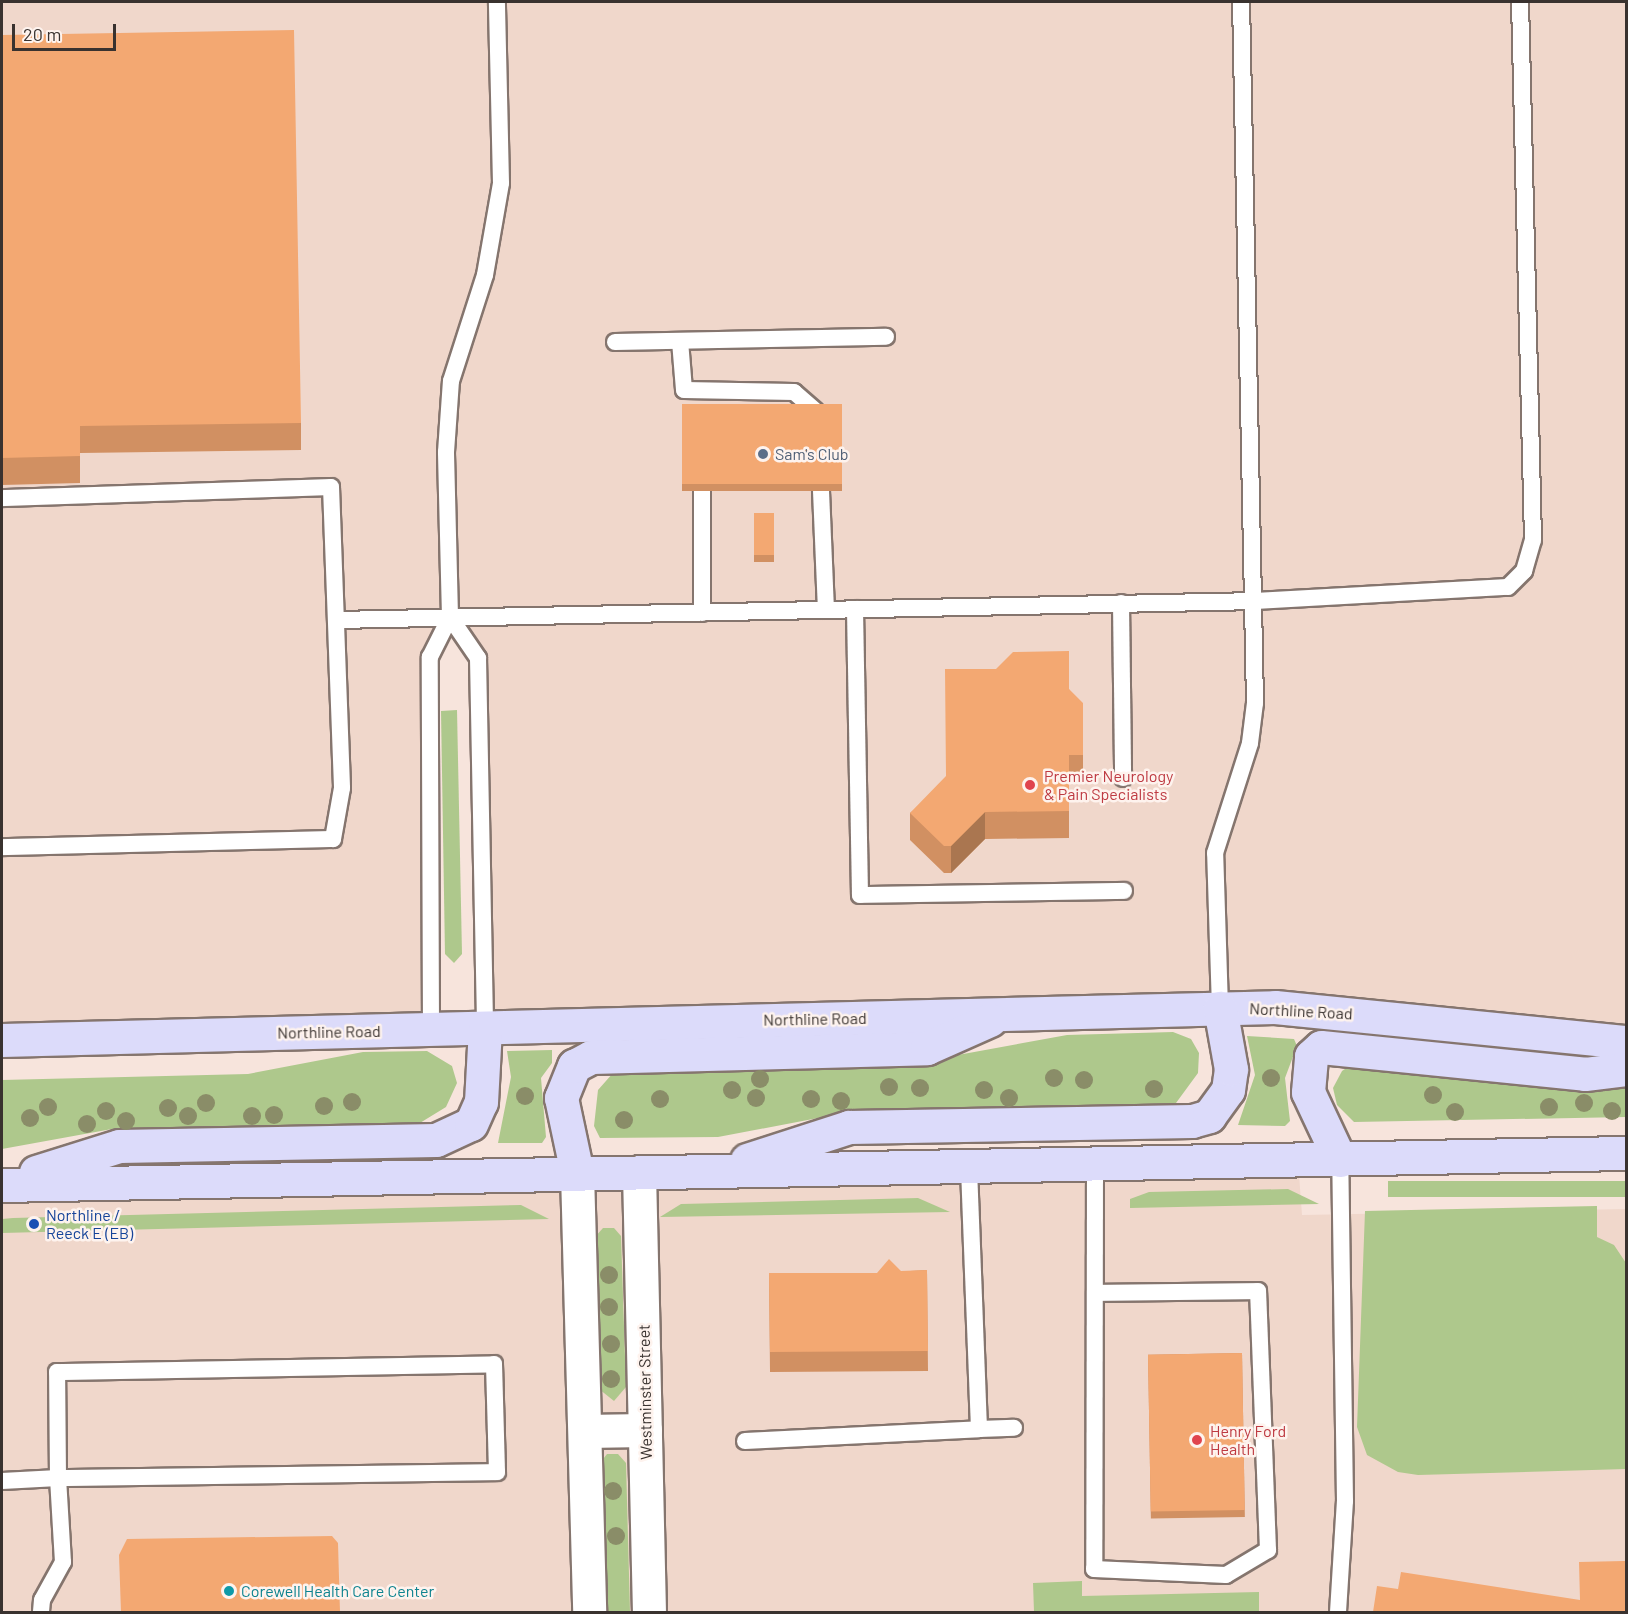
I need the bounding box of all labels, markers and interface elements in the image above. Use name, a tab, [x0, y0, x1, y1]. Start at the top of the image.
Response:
scale bar	[15, 12, 118, 50]
text: 20 m	[23, 23, 61, 45]
place label: Sam's Club	[775, 444, 849, 464]
marker: Sam's Club	[756, 447, 770, 461]
place label: Premier Neurology & Pain Specialists	[1044, 766, 1173, 804]
marker: Premier Neurology & Pain Specialists	[1021, 776, 1039, 794]
street label: Northline Road	[1249, 999, 1353, 1023]
street label: Northline Road	[763, 1008, 867, 1030]
street label: Northline Road	[277, 1021, 381, 1043]
place label: Northline / Reeck E (EB)	[46, 1205, 133, 1243]
marker: Northline / Reeck E (EB)	[27, 1217, 41, 1231]
street label: Westminster Street	[634, 1324, 656, 1460]
place label: Henry Ford Health	[1210, 1421, 1286, 1459]
marker: Henry Ford Health	[1188, 1431, 1206, 1449]
place label: Corewell Health Care Center	[241, 1581, 434, 1601]
marker: Corewell Health Care Center	[222, 1584, 236, 1598]

